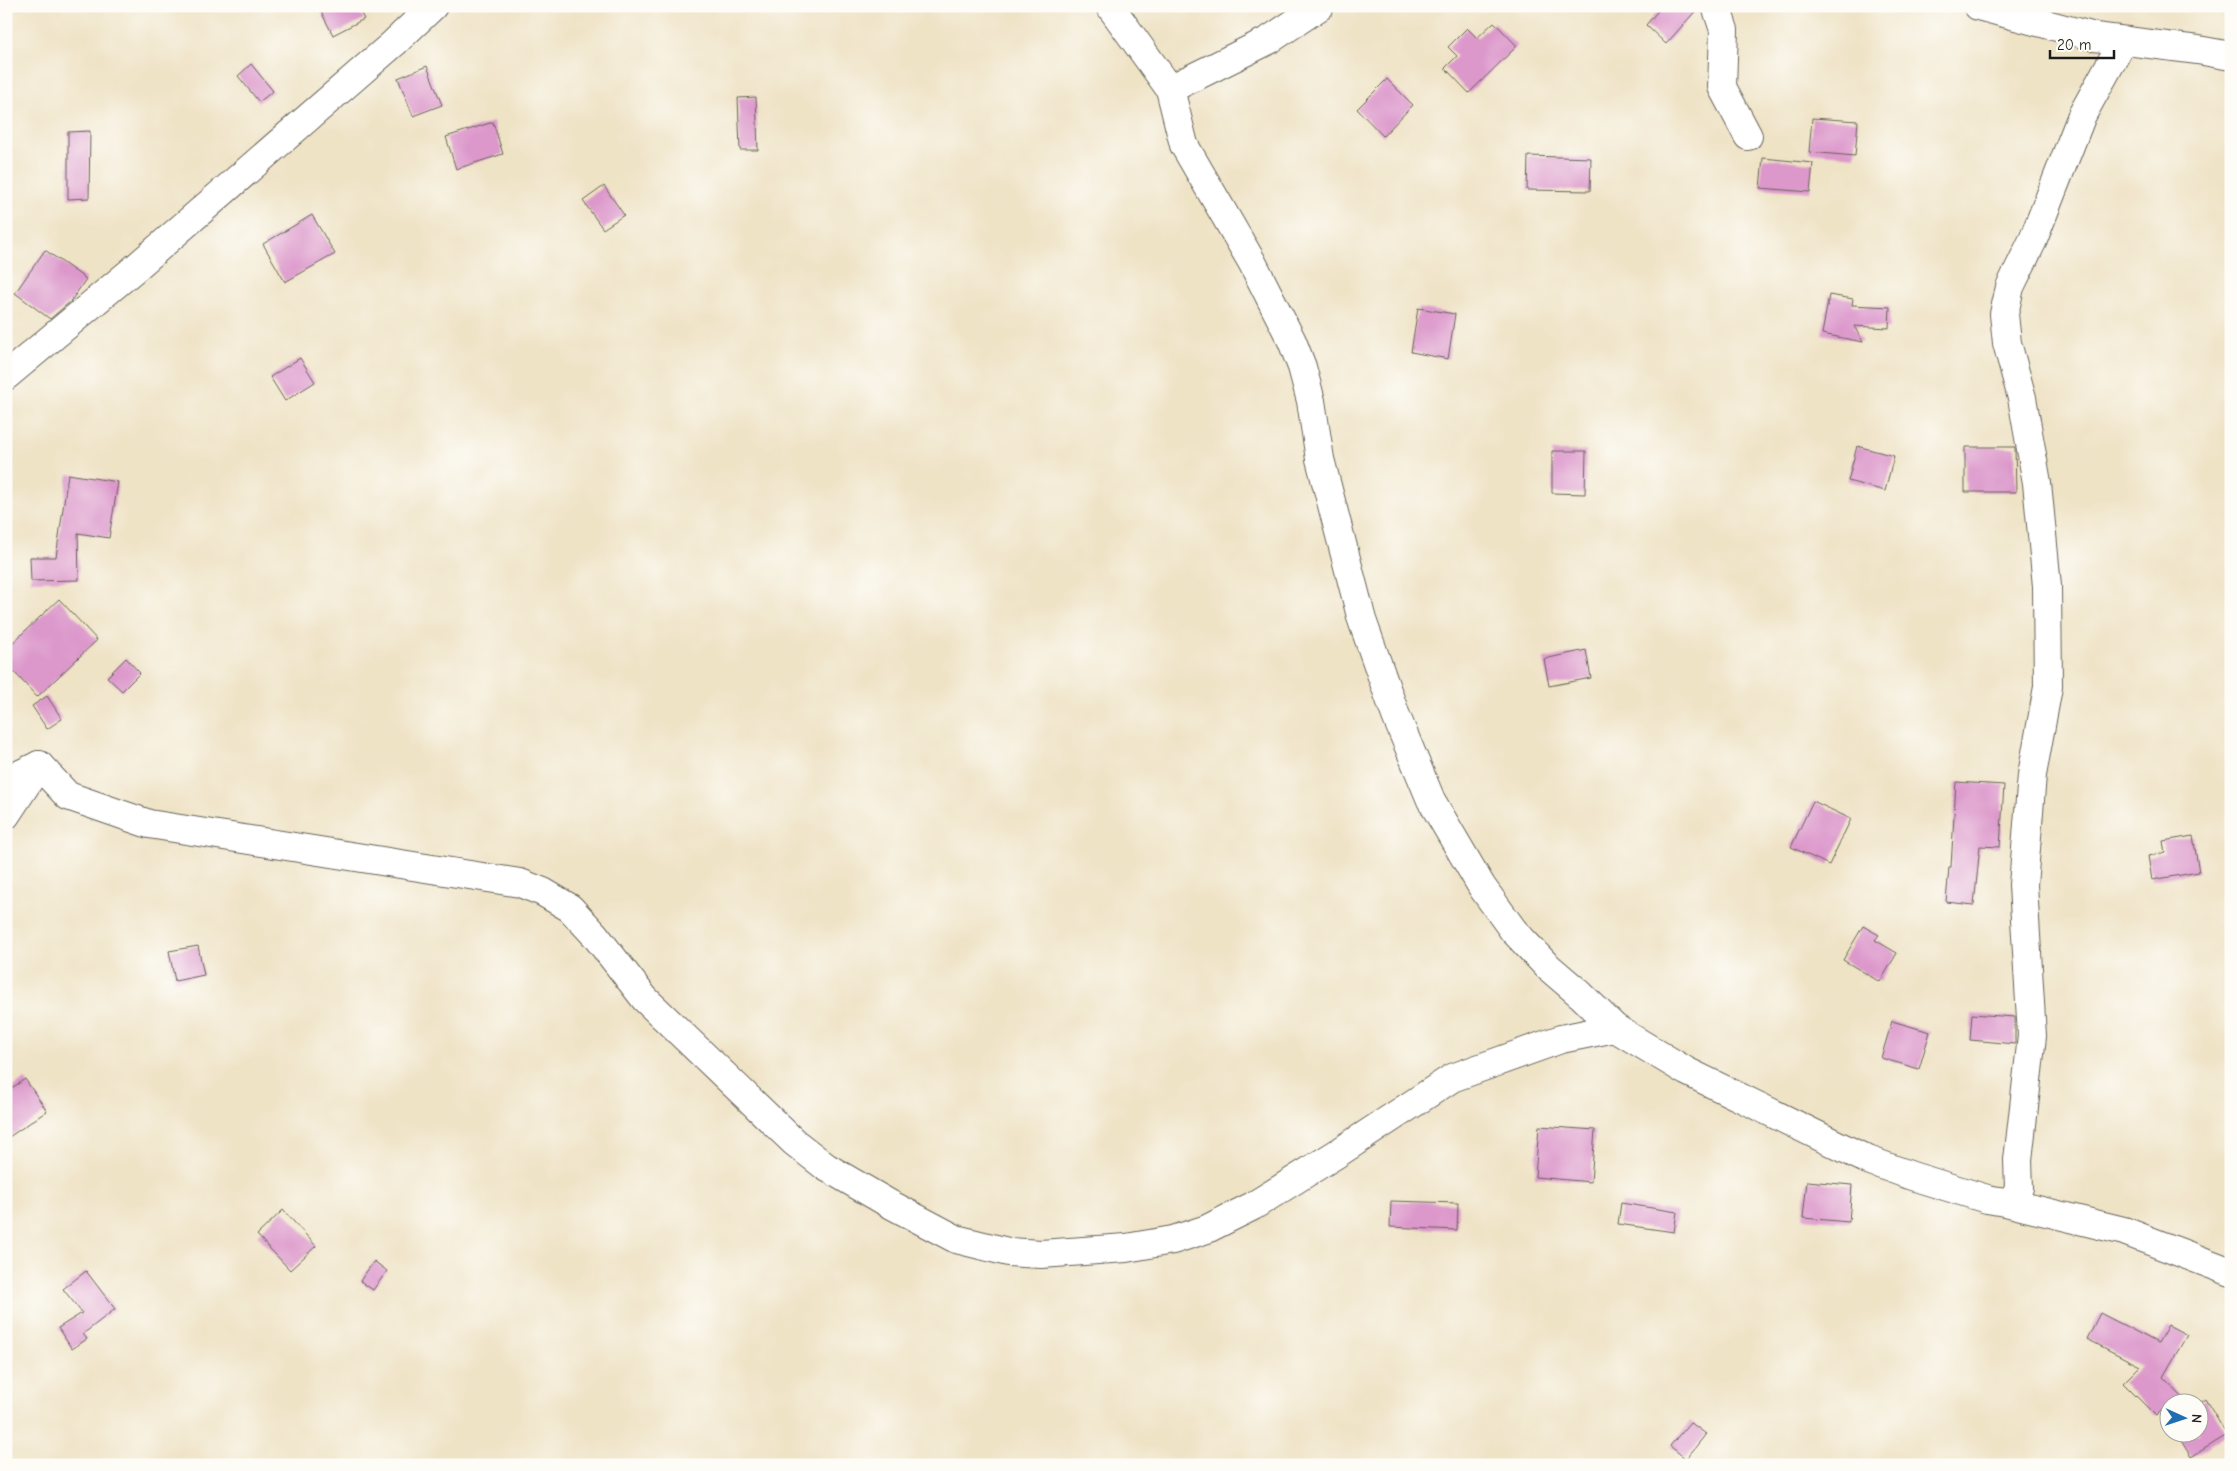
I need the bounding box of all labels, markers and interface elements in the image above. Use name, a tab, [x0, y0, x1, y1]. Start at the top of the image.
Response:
scale bar	[2050, 28, 2113, 60]
text: 20 m	[2057, 36, 2091, 54]
north arrow	[2160, 1394, 2210, 1444]
text: N	[2188, 1414, 2205, 1424]

